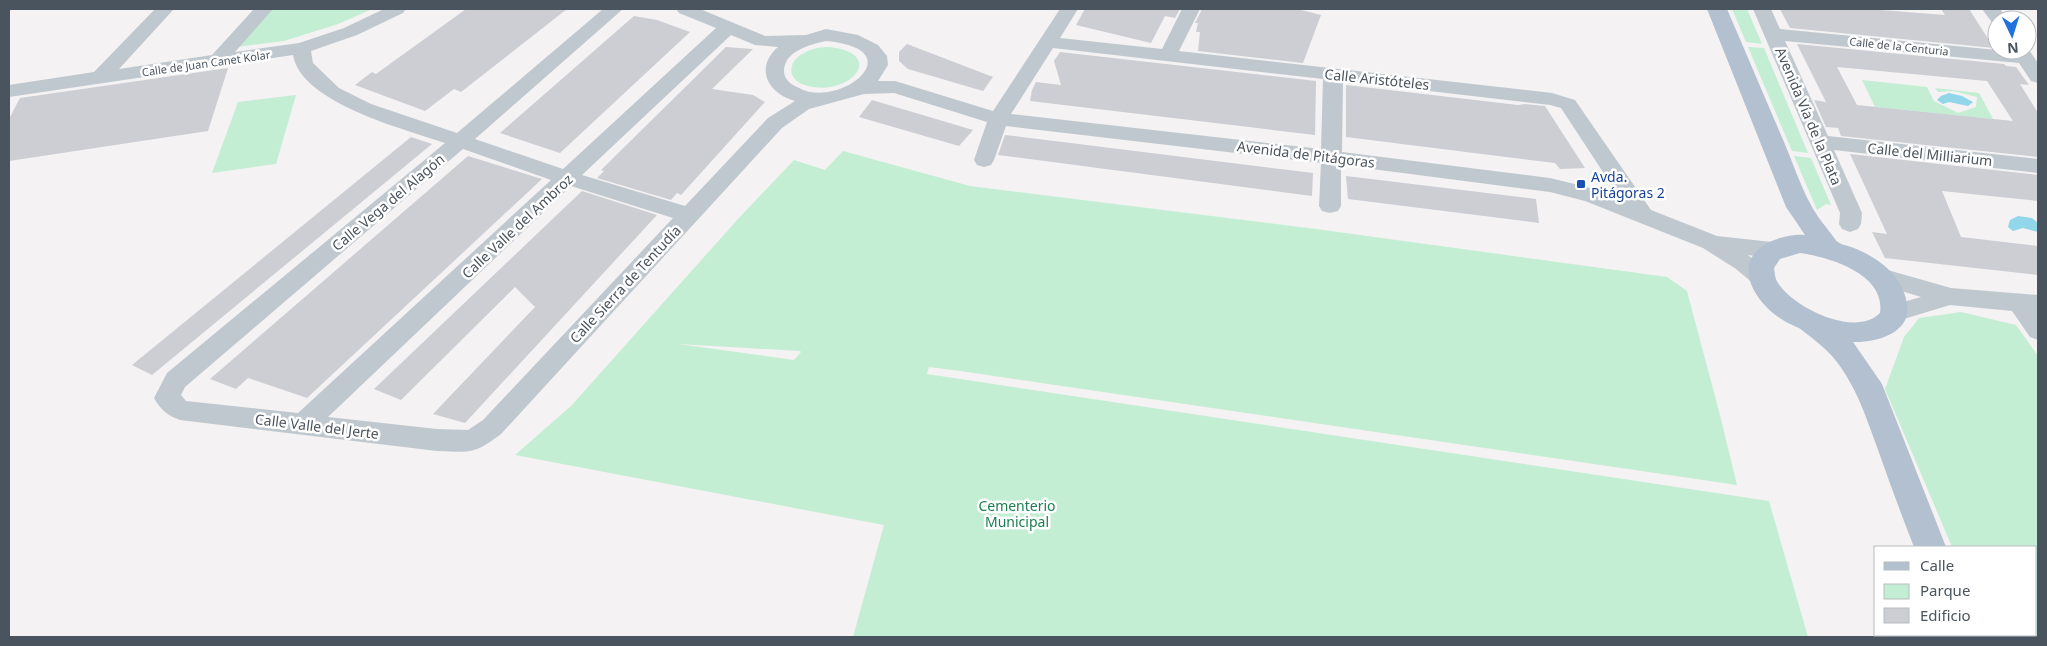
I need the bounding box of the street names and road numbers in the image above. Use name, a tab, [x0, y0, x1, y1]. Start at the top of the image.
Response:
street label: Calle de la Centuria	[1849, 33, 1949, 59]
street label: Avenida Vía de la Plata	[1771, 44, 1847, 188]
street label: Calle de Juan Canet Kolar	[141, 47, 272, 79]
street label: Calle Aristóteles	[1324, 64, 1431, 94]
street label: Avenida de Pitágoras	[1236, 136, 1376, 172]
street label: Calle del Milliarium	[1867, 138, 1993, 170]
street label: Calle Vega del Alagón	[328, 149, 448, 255]
street label: Calle Valle del Ambroz	[457, 169, 577, 282]
street label: Calle Sierra de Tentudía	[565, 221, 685, 347]
street label: Calle Valle del Jerte	[254, 409, 380, 443]

